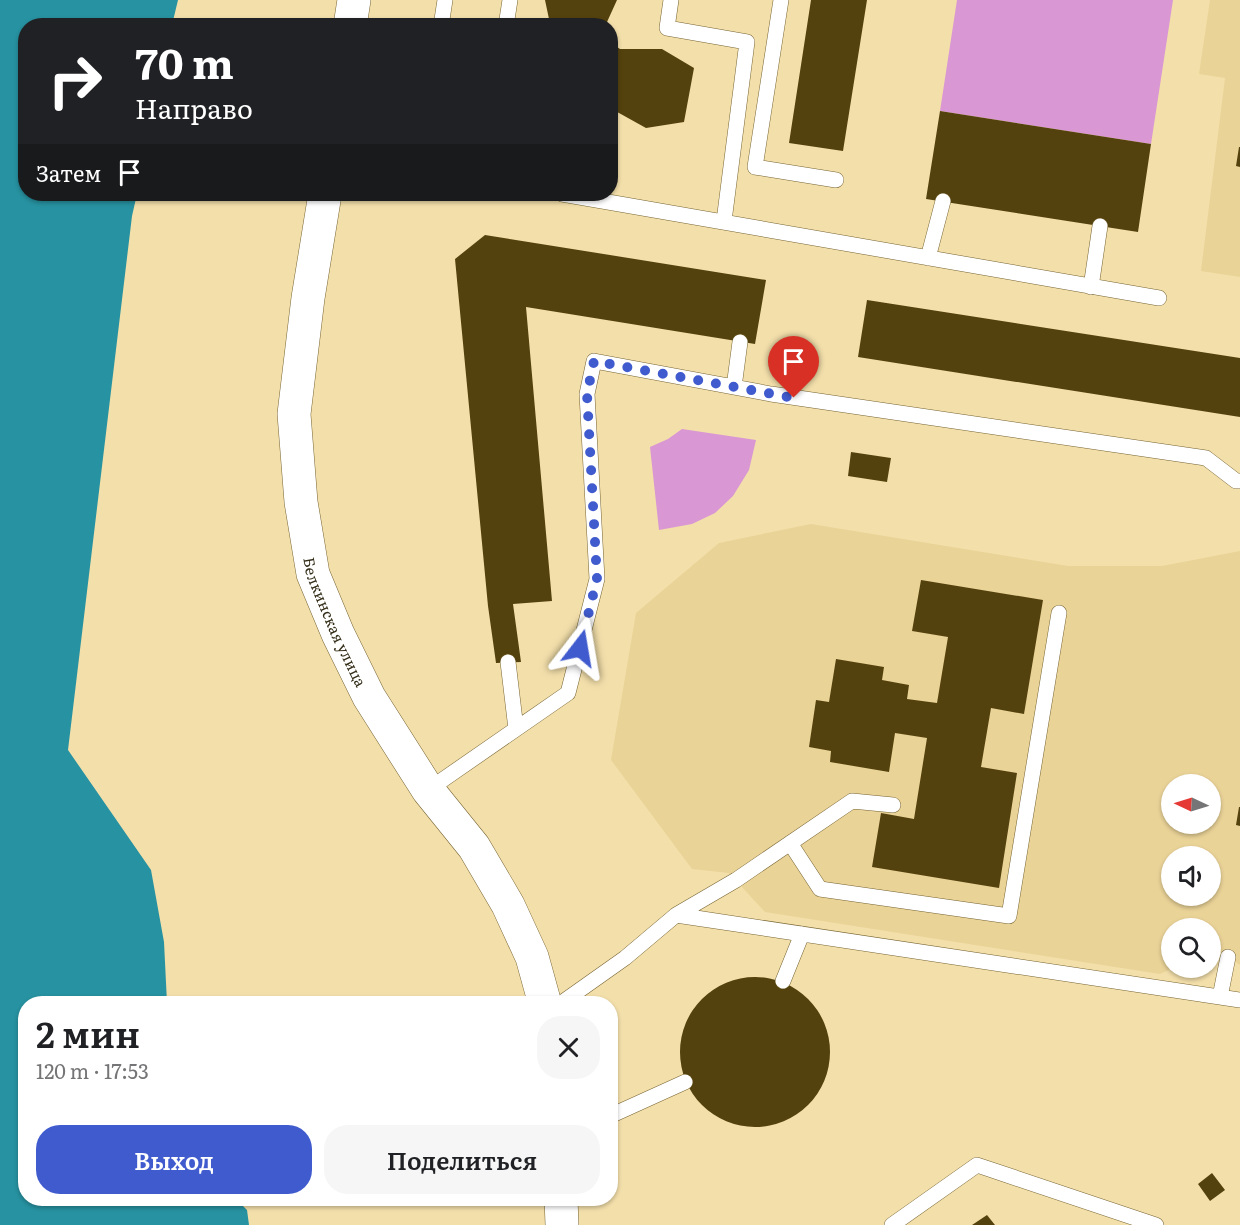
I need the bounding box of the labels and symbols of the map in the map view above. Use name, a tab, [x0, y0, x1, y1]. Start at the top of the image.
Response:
pin	[768, 336, 819, 398]
street label: Белкинская улица	[299, 555, 374, 691]
position arrow	[548, 616, 612, 680]
north arrow	[1161, 774, 1221, 834]

